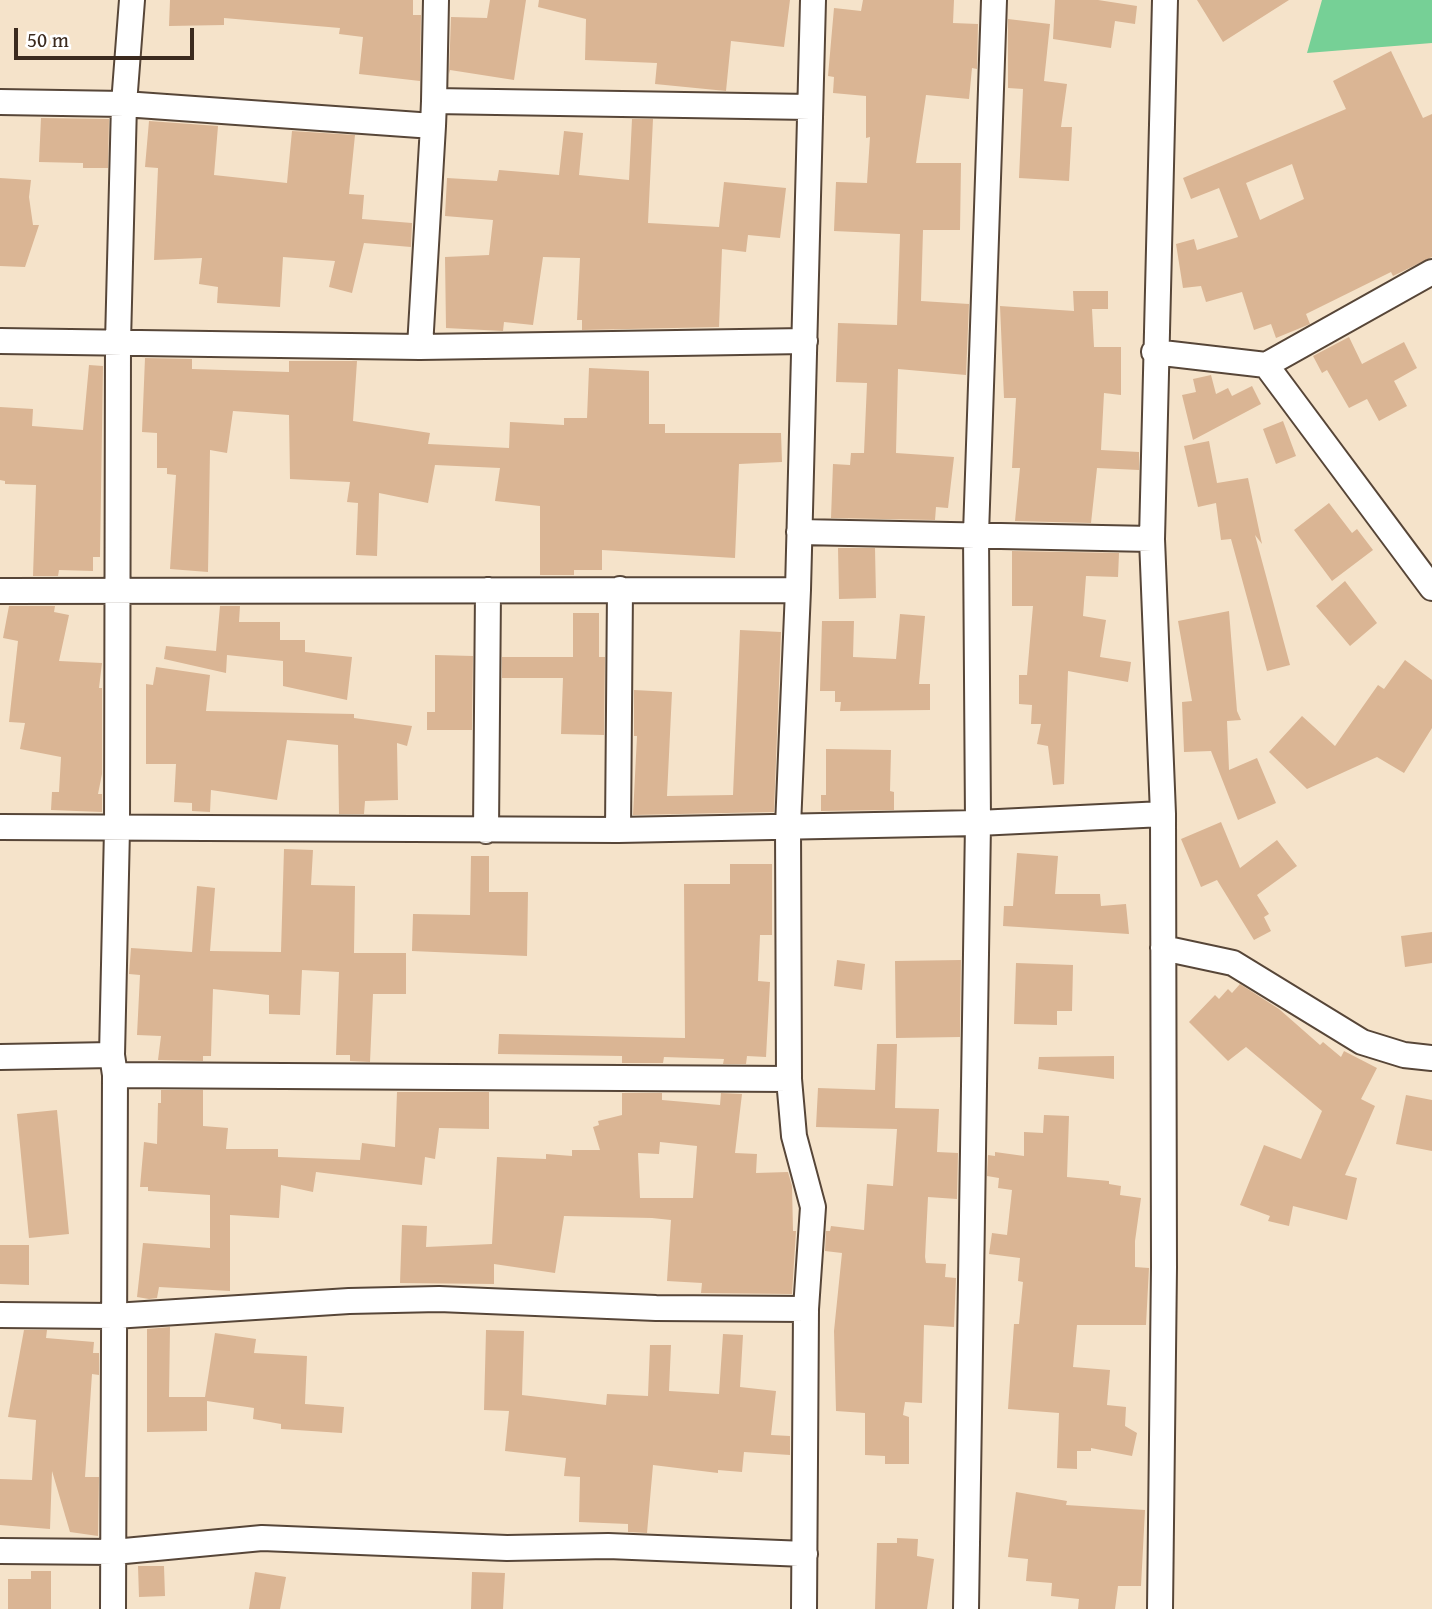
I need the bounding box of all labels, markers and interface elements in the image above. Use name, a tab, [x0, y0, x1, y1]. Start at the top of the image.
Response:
scale bar	[18, 14, 198, 58]
text: 50 m	[27, 24, 69, 55]

